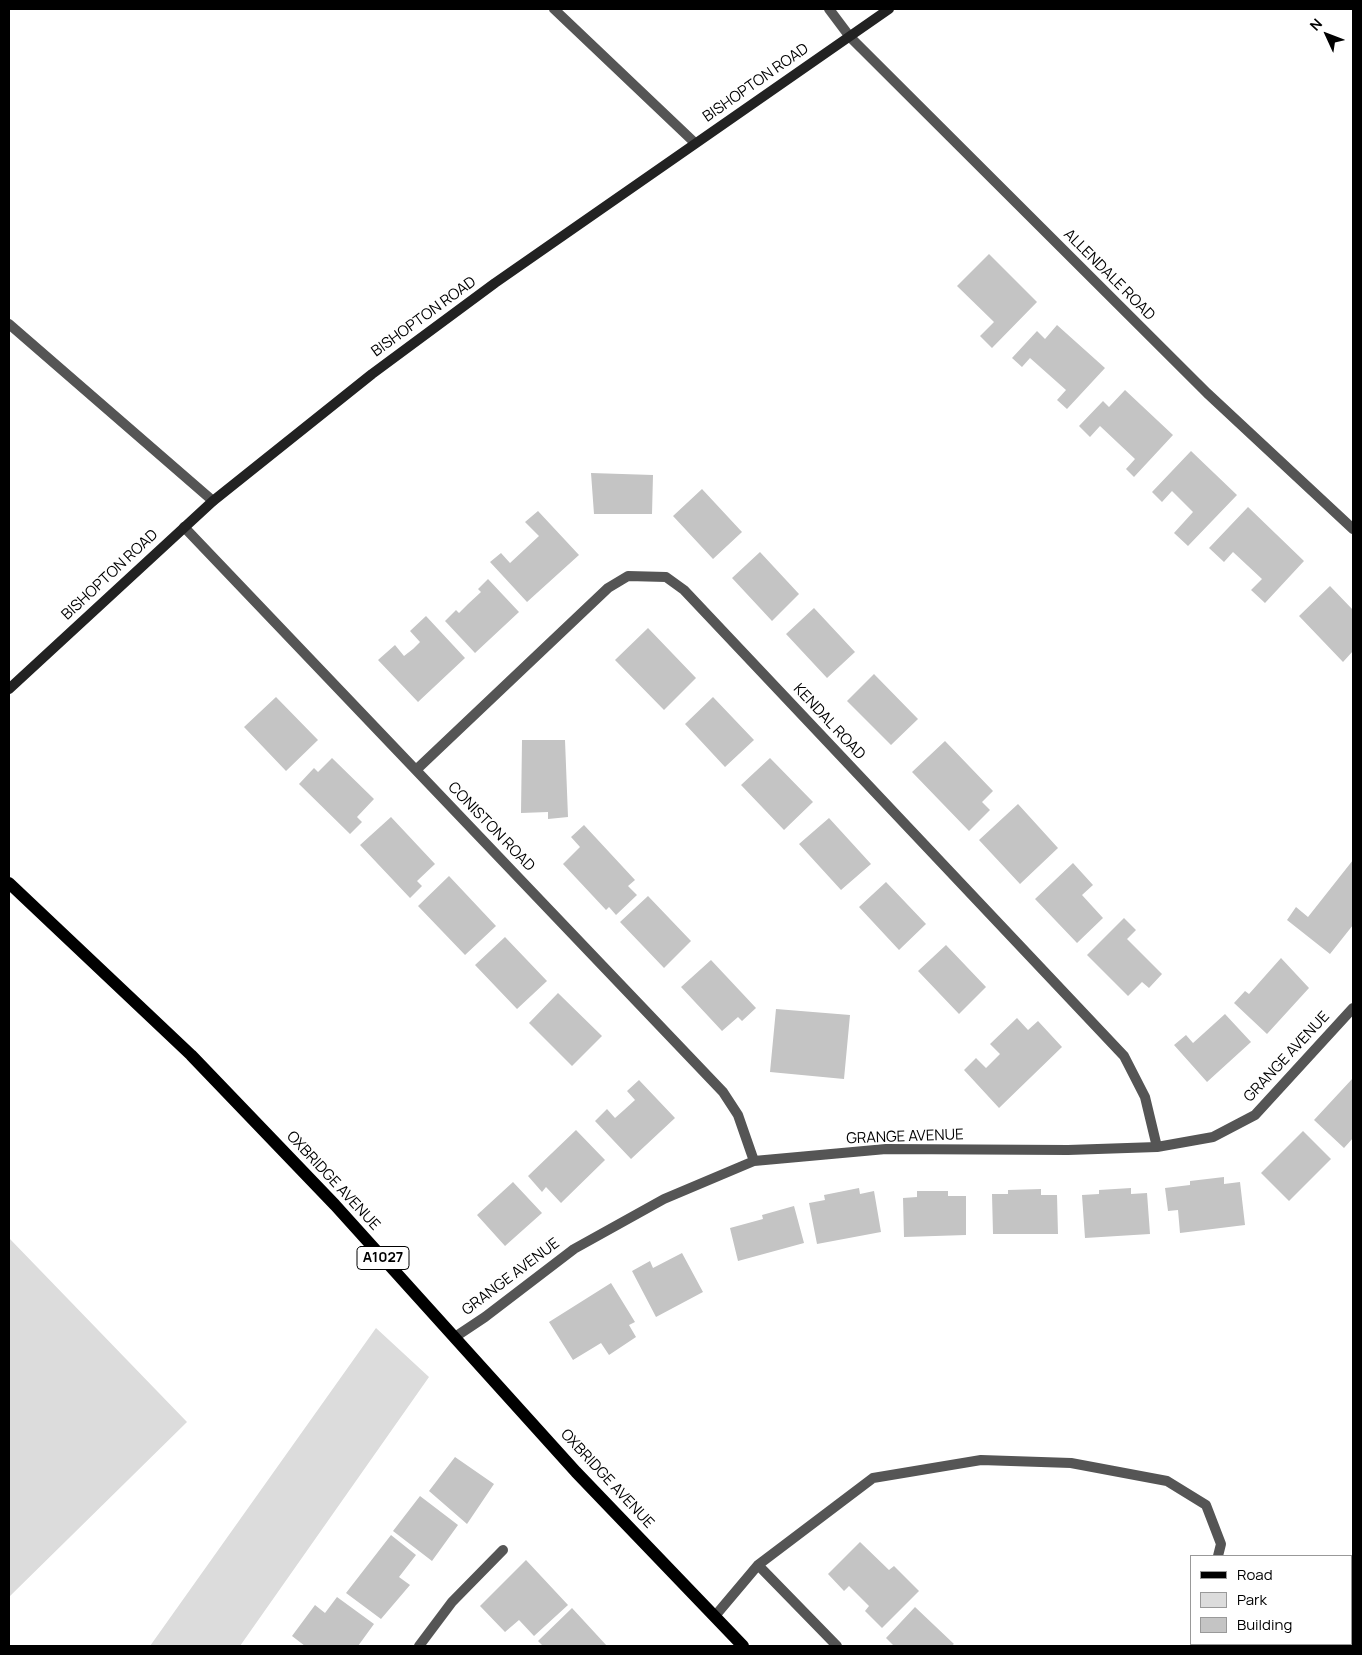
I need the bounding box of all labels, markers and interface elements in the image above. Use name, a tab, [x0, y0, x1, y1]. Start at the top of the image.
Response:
north arrow	[1302, 10, 1352, 60]
text: N	[1305, 14, 1326, 35]
street label: BISHOPTON ROAD	[700, 40, 812, 126]
street label: ALLENDALE ROAD	[1060, 226, 1158, 324]
street label: BISHOPTON ROAD	[368, 273, 480, 361]
street label: BISHOPTON ROAD	[58, 526, 162, 624]
street label: KENDAL ROAD	[789, 680, 869, 764]
street label: CONISTON ROAD	[444, 779, 538, 875]
street label: GRANGE AVENUE	[1240, 1008, 1334, 1106]
street label: GRANGE AVENUE	[846, 1126, 964, 1148]
street label: OXBRIDGE AVENUE	[282, 1128, 384, 1234]
street label: GRANGE AVENUE	[459, 1235, 563, 1319]
road number: A1027	[357, 1246, 409, 1270]
street label: OXBRIDGE AVENUE	[556, 1426, 658, 1532]
legend	[1190, 1555, 1352, 1645]
text: Road	[1237, 1564, 1273, 1585]
text: Park	[1237, 1589, 1267, 1610]
text: Building	[1237, 1614, 1292, 1635]

